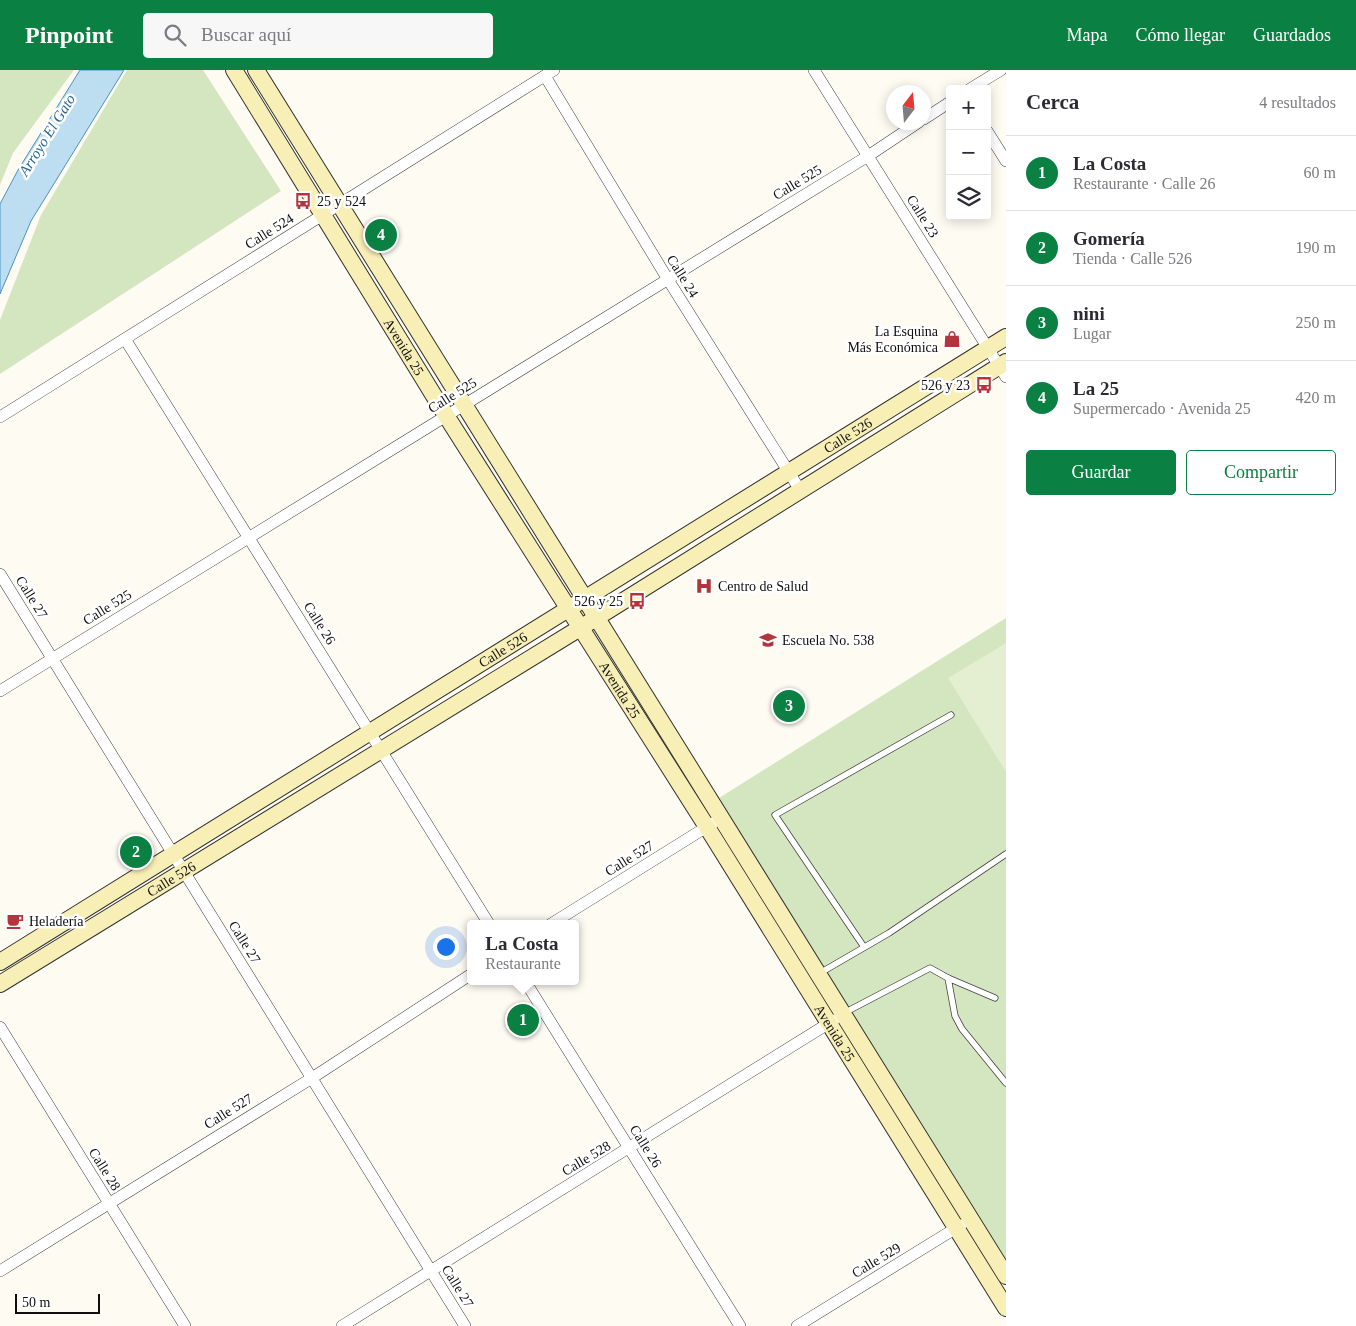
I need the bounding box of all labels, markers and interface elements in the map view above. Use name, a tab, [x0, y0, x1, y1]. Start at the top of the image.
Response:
search box	[143, 13, 493, 58]
icon: search	[161, 21, 189, 49]
text: Pinpoint	[25, 22, 113, 48]
text: Buscar aquí	[201, 24, 291, 45]
text: Mapa	[1067, 25, 1108, 45]
text: Cómo llegar	[1136, 25, 1225, 45]
text: Guardados	[1253, 25, 1331, 45]
north arrow	[886, 85, 931, 130]
map controls	[946, 85, 991, 220]
button: +	[946, 85, 991, 130]
text: Cerca	[1026, 90, 1079, 114]
water label: Arroyo El Gato	[15, 91, 79, 179]
text: 4 resultados	[1259, 94, 1336, 111]
button: −	[946, 130, 991, 175]
text: La Costa	[1073, 153, 1146, 174]
street label: Calle 525	[770, 162, 824, 203]
text: 1	[1038, 164, 1046, 181]
text: 60 m	[1304, 164, 1336, 181]
button: layers	[946, 175, 991, 220]
text: Restaurante · Calle 26	[1073, 175, 1216, 192]
bus stop icon: 25 y 524	[293, 191, 313, 211]
street label: Calle 23	[904, 192, 941, 240]
place label: 25 y 524	[317, 194, 366, 209]
street label: Calle 524	[242, 211, 296, 252]
pin: 4	[365, 216, 397, 254]
text: Gomería	[1073, 228, 1145, 249]
text: 2	[1038, 239, 1046, 256]
text: 190 m	[1296, 239, 1336, 256]
text: Tienda · Calle 526	[1073, 250, 1192, 267]
street label: Calle 24	[664, 252, 701, 300]
text: nini	[1073, 303, 1105, 324]
text: 3	[1038, 314, 1046, 331]
text: 250 m	[1296, 314, 1336, 331]
street label: Avenida 25	[380, 316, 427, 378]
place label: La Esquina Más Económica	[847, 324, 939, 355]
text: Lugar	[1073, 325, 1111, 342]
shop icon: La Esquina Más Económica	[942, 329, 962, 349]
street label: Calle 525	[425, 375, 479, 416]
bus stop icon: 526 y 23	[974, 375, 994, 395]
place label: 526 y 23	[921, 378, 970, 393]
text: La 25	[1073, 378, 1119, 399]
text: 4	[1038, 389, 1046, 406]
text: 420 m	[1296, 389, 1336, 406]
text: Supermercado · Avenida 25	[1073, 400, 1251, 417]
street label: Calle 526	[821, 415, 875, 456]
button: Guardar	[1026, 450, 1176, 495]
button: Compartir	[1186, 450, 1336, 495]
street label: Calle 27	[13, 573, 50, 621]
hospital icon: Centro de Salud	[694, 576, 714, 596]
place label: Centro de Salud	[718, 579, 808, 594]
street label: Calle 525	[80, 587, 134, 628]
bus stop icon: 526 y 25	[627, 591, 647, 611]
place label: 526 y 25	[574, 594, 623, 609]
street label: Calle 26	[301, 599, 338, 647]
street label: Calle 526	[476, 629, 530, 671]
school or university icon: Escuela No. 538	[758, 630, 778, 650]
place label: Escuela No. 538	[782, 633, 874, 648]
street label: Avenida 25	[596, 659, 643, 721]
pin: 3	[773, 687, 805, 725]
pin: 2	[120, 833, 152, 871]
street label: Calle 527	[602, 838, 656, 879]
street label: Calle 526	[145, 859, 199, 900]
cafe icon: Heladería	[5, 911, 25, 931]
place label: Heladería	[29, 914, 84, 929]
street label: Calle 27	[226, 918, 263, 966]
popup	[467, 920, 579, 985]
text: La Costa	[485, 933, 559, 954]
your location	[433, 934, 459, 960]
text: Restaurante	[485, 955, 561, 972]
pin: 1	[507, 1001, 539, 1039]
street label: Avenida 25	[811, 1002, 858, 1064]
street label: Calle 527	[201, 1091, 255, 1132]
street label: Calle 26	[627, 1122, 664, 1170]
street label: Calle 528	[559, 1138, 613, 1179]
street label: Calle 28	[86, 1145, 123, 1193]
street label: Calle 529	[849, 1240, 903, 1281]
street label: Calle 27	[439, 1262, 476, 1310]
scale bar	[15, 1291, 100, 1314]
text: 50 m	[22, 1295, 50, 1310]

